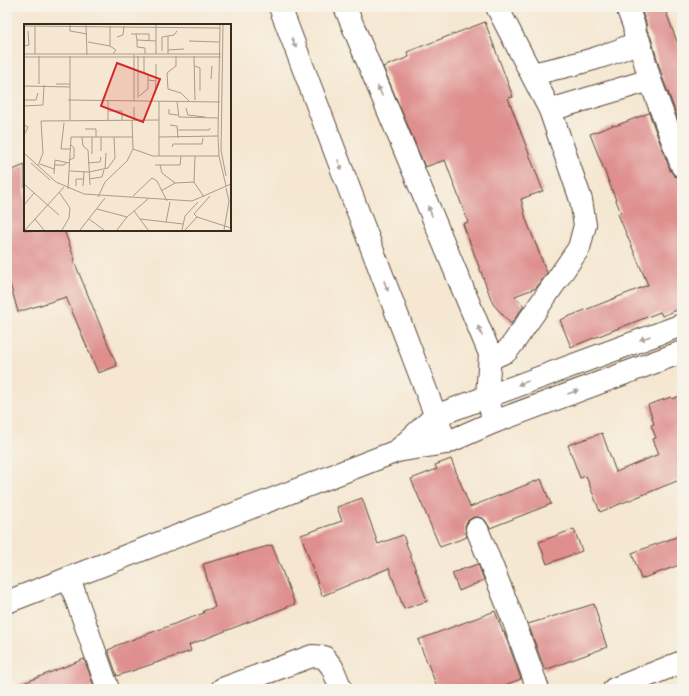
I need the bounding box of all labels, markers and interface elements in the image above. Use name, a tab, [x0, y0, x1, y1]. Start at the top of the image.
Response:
inset map	[24, 24, 231, 231]
one-way arrow	[291, 38, 297, 50]
one-way arrow	[377, 85, 383, 97]
one-way arrow	[337, 159, 343, 171]
one-way arrow	[427, 205, 433, 217]
one-way arrow	[384, 281, 390, 293]
one-way arrow	[477, 325, 483, 337]
one-way arrow	[639, 336, 651, 342]
one-way arrow	[517, 380, 529, 386]
one-way arrow	[567, 389, 579, 395]

